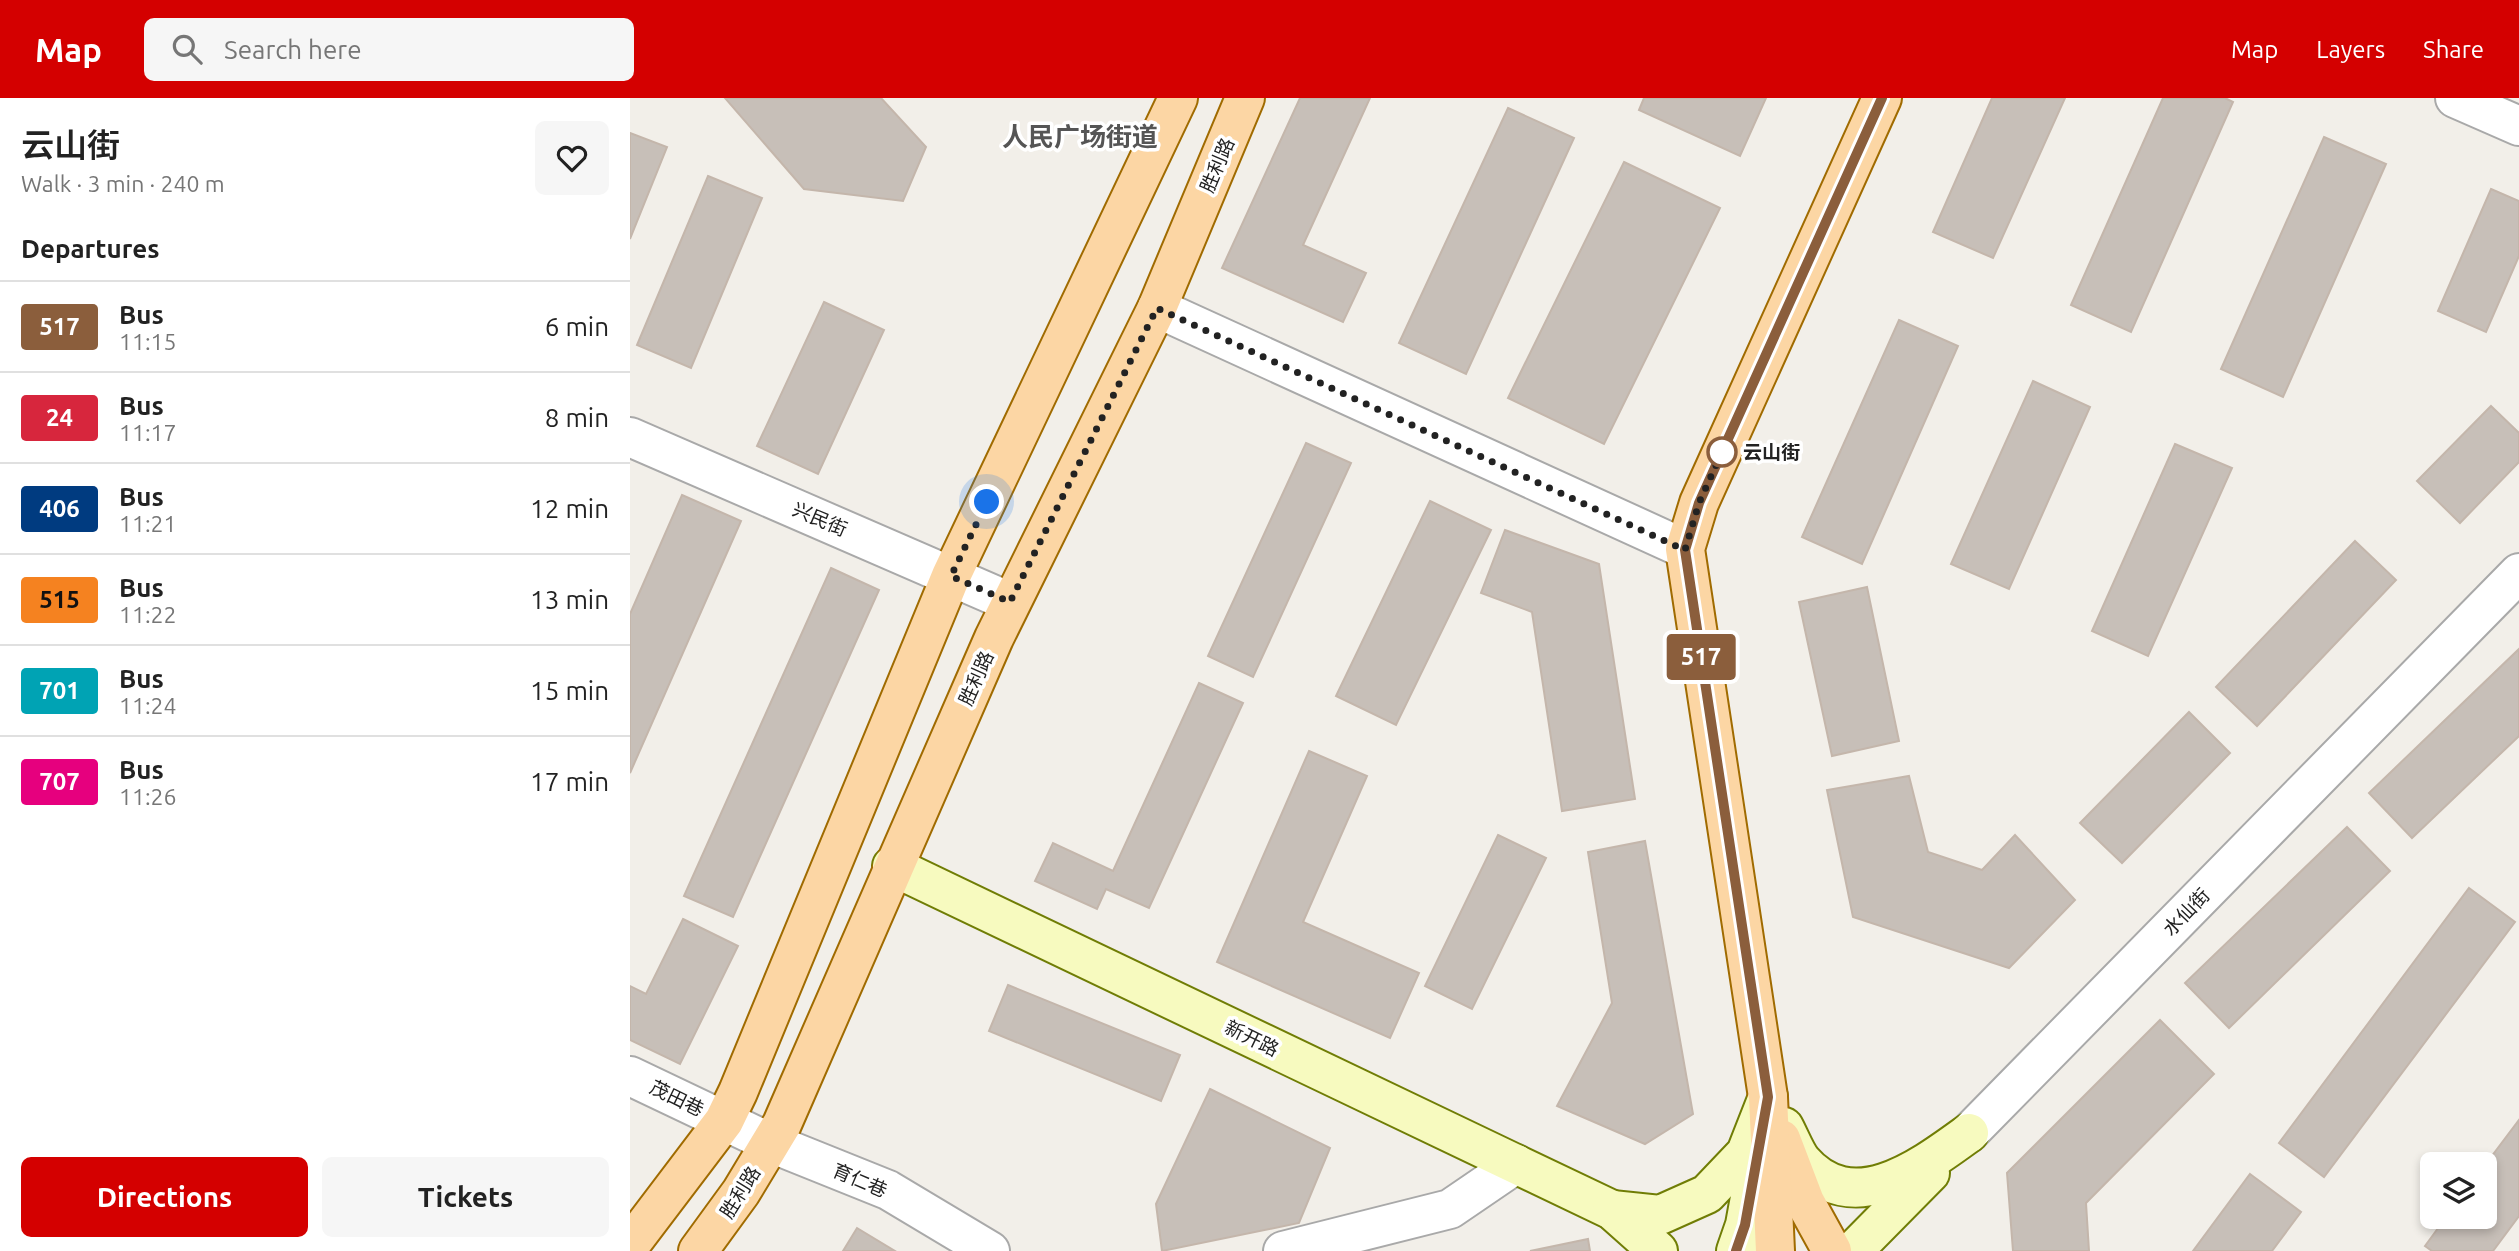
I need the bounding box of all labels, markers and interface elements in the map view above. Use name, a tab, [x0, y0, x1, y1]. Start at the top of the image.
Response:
search box	[144, 18, 634, 81]
icon: search	[168, 30, 206, 68]
text: Map	[35, 31, 102, 68]
text: Search here	[224, 35, 362, 64]
text: Map	[2231, 36, 2278, 63]
text: Layers	[2316, 36, 2385, 63]
text: Share	[2423, 36, 2484, 63]
button: heart	[535, 121, 609, 195]
district label: 人民广场街道	[1002, 122, 1158, 151]
text: 云山街	[21, 126, 120, 163]
street label: 胜利路	[1196, 134, 1238, 196]
text: Walk · 3 min · 240 m	[21, 171, 225, 196]
text: Departures	[21, 234, 159, 263]
text: Bus	[119, 300, 164, 329]
text: 6 min	[545, 312, 609, 341]
text: 517	[39, 313, 80, 340]
text: 11:15	[119, 329, 177, 354]
text: Bus	[119, 391, 164, 420]
text: 8 min	[545, 403, 609, 432]
text: 24	[46, 404, 73, 431]
text: 11:17	[119, 420, 177, 445]
marker: 云山街	[1707, 437, 1737, 467]
place label: 云山街	[1743, 441, 1800, 463]
text: Bus	[119, 482, 164, 511]
your location	[969, 484, 1004, 519]
text: 12 min	[530, 494, 609, 523]
text: 406	[39, 495, 80, 522]
street label: 兴民街	[789, 498, 851, 540]
text: 11:21	[119, 511, 177, 536]
text: Bus	[119, 573, 164, 602]
text: 13 min	[530, 585, 609, 614]
text: 515	[39, 586, 80, 613]
text: 11:22	[119, 602, 177, 627]
line badge: 517	[1661, 634, 1741, 680]
text: 517	[1681, 643, 1721, 670]
street label: 胜利路	[954, 647, 998, 709]
text: Bus	[119, 664, 164, 693]
text: 15 min	[530, 676, 609, 705]
text: 701	[39, 677, 80, 704]
text: 11:24	[119, 693, 177, 718]
text: Bus	[119, 755, 164, 784]
text: 17 min	[530, 767, 609, 796]
text: 707	[39, 768, 80, 795]
text: 11:26	[119, 784, 177, 809]
street label: 水仙街	[2158, 884, 2214, 940]
street label: 新开路	[1222, 1016, 1282, 1060]
street label: 茂田巷	[647, 1076, 707, 1120]
map controls	[2420, 1152, 2497, 1229]
button: layers	[2420, 1152, 2497, 1229]
button: Directions	[21, 1157, 308, 1237]
button: Tickets	[322, 1157, 609, 1237]
street label: 育仁巷	[829, 1159, 891, 1201]
street label: 胜利路	[716, 1162, 764, 1222]

